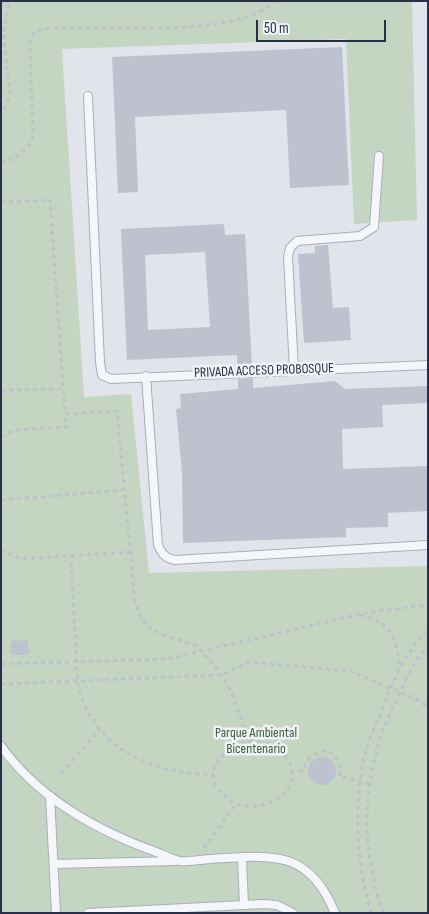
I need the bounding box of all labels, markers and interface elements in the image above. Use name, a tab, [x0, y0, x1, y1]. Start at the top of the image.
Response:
scale bar	[259, 10, 389, 42]
text: 50 m	[264, 19, 289, 38]
street label: PRIVADA ACCESO PROBOSQUE	[194, 360, 334, 382]
park label: Parque Ambiental Bicentenario	[215, 725, 297, 758]

